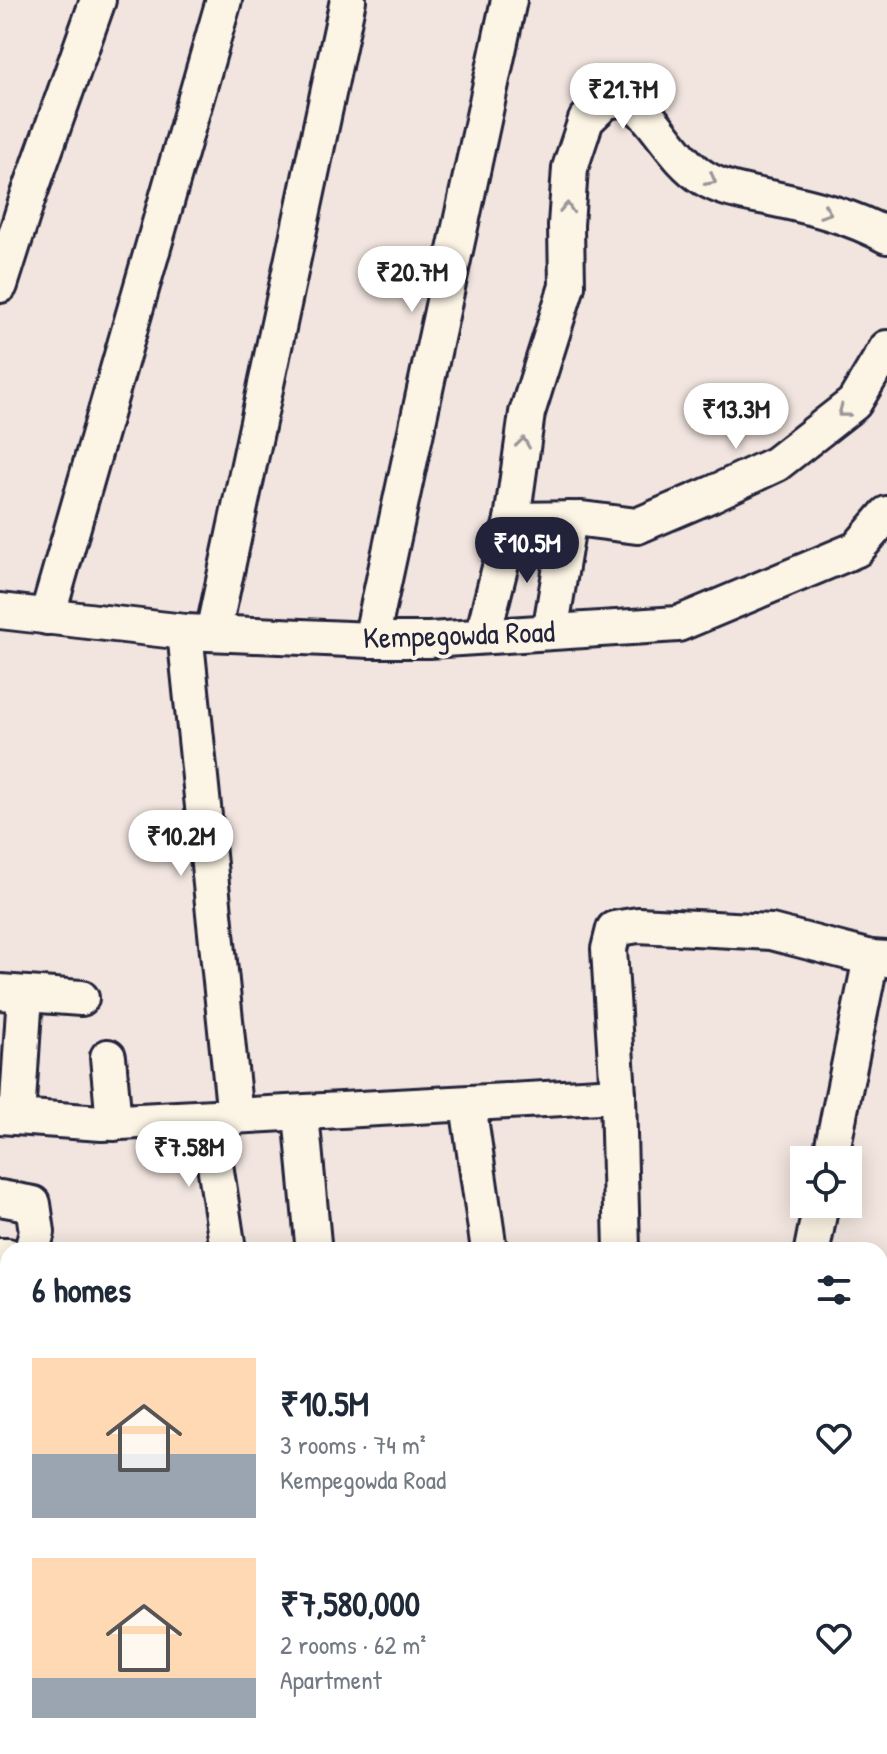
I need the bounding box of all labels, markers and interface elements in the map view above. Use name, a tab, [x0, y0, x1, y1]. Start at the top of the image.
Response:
pin: ₹21.7M	[558, 63, 688, 131]
text: ₹21.7M	[588, 71, 658, 106]
one-way arrow	[703, 171, 718, 186]
one-way arrow	[558, 201, 575, 214]
one-way arrow	[818, 202, 832, 218]
pin: ₹20.7M	[347, 246, 477, 314]
text: ₹20.7M	[376, 254, 448, 289]
pin: ₹13.3M	[671, 383, 801, 451]
text: ₹13.3M	[702, 391, 770, 426]
one-way arrow	[837, 402, 852, 416]
one-way arrow	[514, 436, 531, 450]
pin: ₹10.5M	[462, 517, 592, 585]
text: ₹10.5M	[493, 525, 561, 560]
street label: Kempegowda Road	[362, 611, 556, 657]
pin: ₹10.2M	[116, 810, 246, 878]
text: ₹10.2M	[146, 818, 216, 853]
pin: ₹7.58M	[124, 1121, 254, 1189]
text: ₹7.58M	[153, 1129, 225, 1164]
map controls	[790, 1146, 862, 1218]
button: locate	[790, 1146, 862, 1218]
text: 6 homes	[32, 1267, 131, 1313]
icon: filters	[812, 1268, 856, 1312]
text: ₹10.5M	[280, 1381, 369, 1427]
icon: home	[96, 1390, 192, 1486]
icon: heart	[812, 1416, 856, 1460]
text: 3 rooms · 74 m²	[280, 1427, 426, 1462]
text: Kempegowda Road	[280, 1462, 446, 1497]
text: ₹7,580,000	[280, 1581, 420, 1627]
icon: home	[96, 1590, 192, 1686]
icon: heart	[812, 1616, 856, 1660]
text: 2 rooms · 62 m²	[280, 1627, 426, 1662]
text: Apartment	[280, 1662, 382, 1697]

